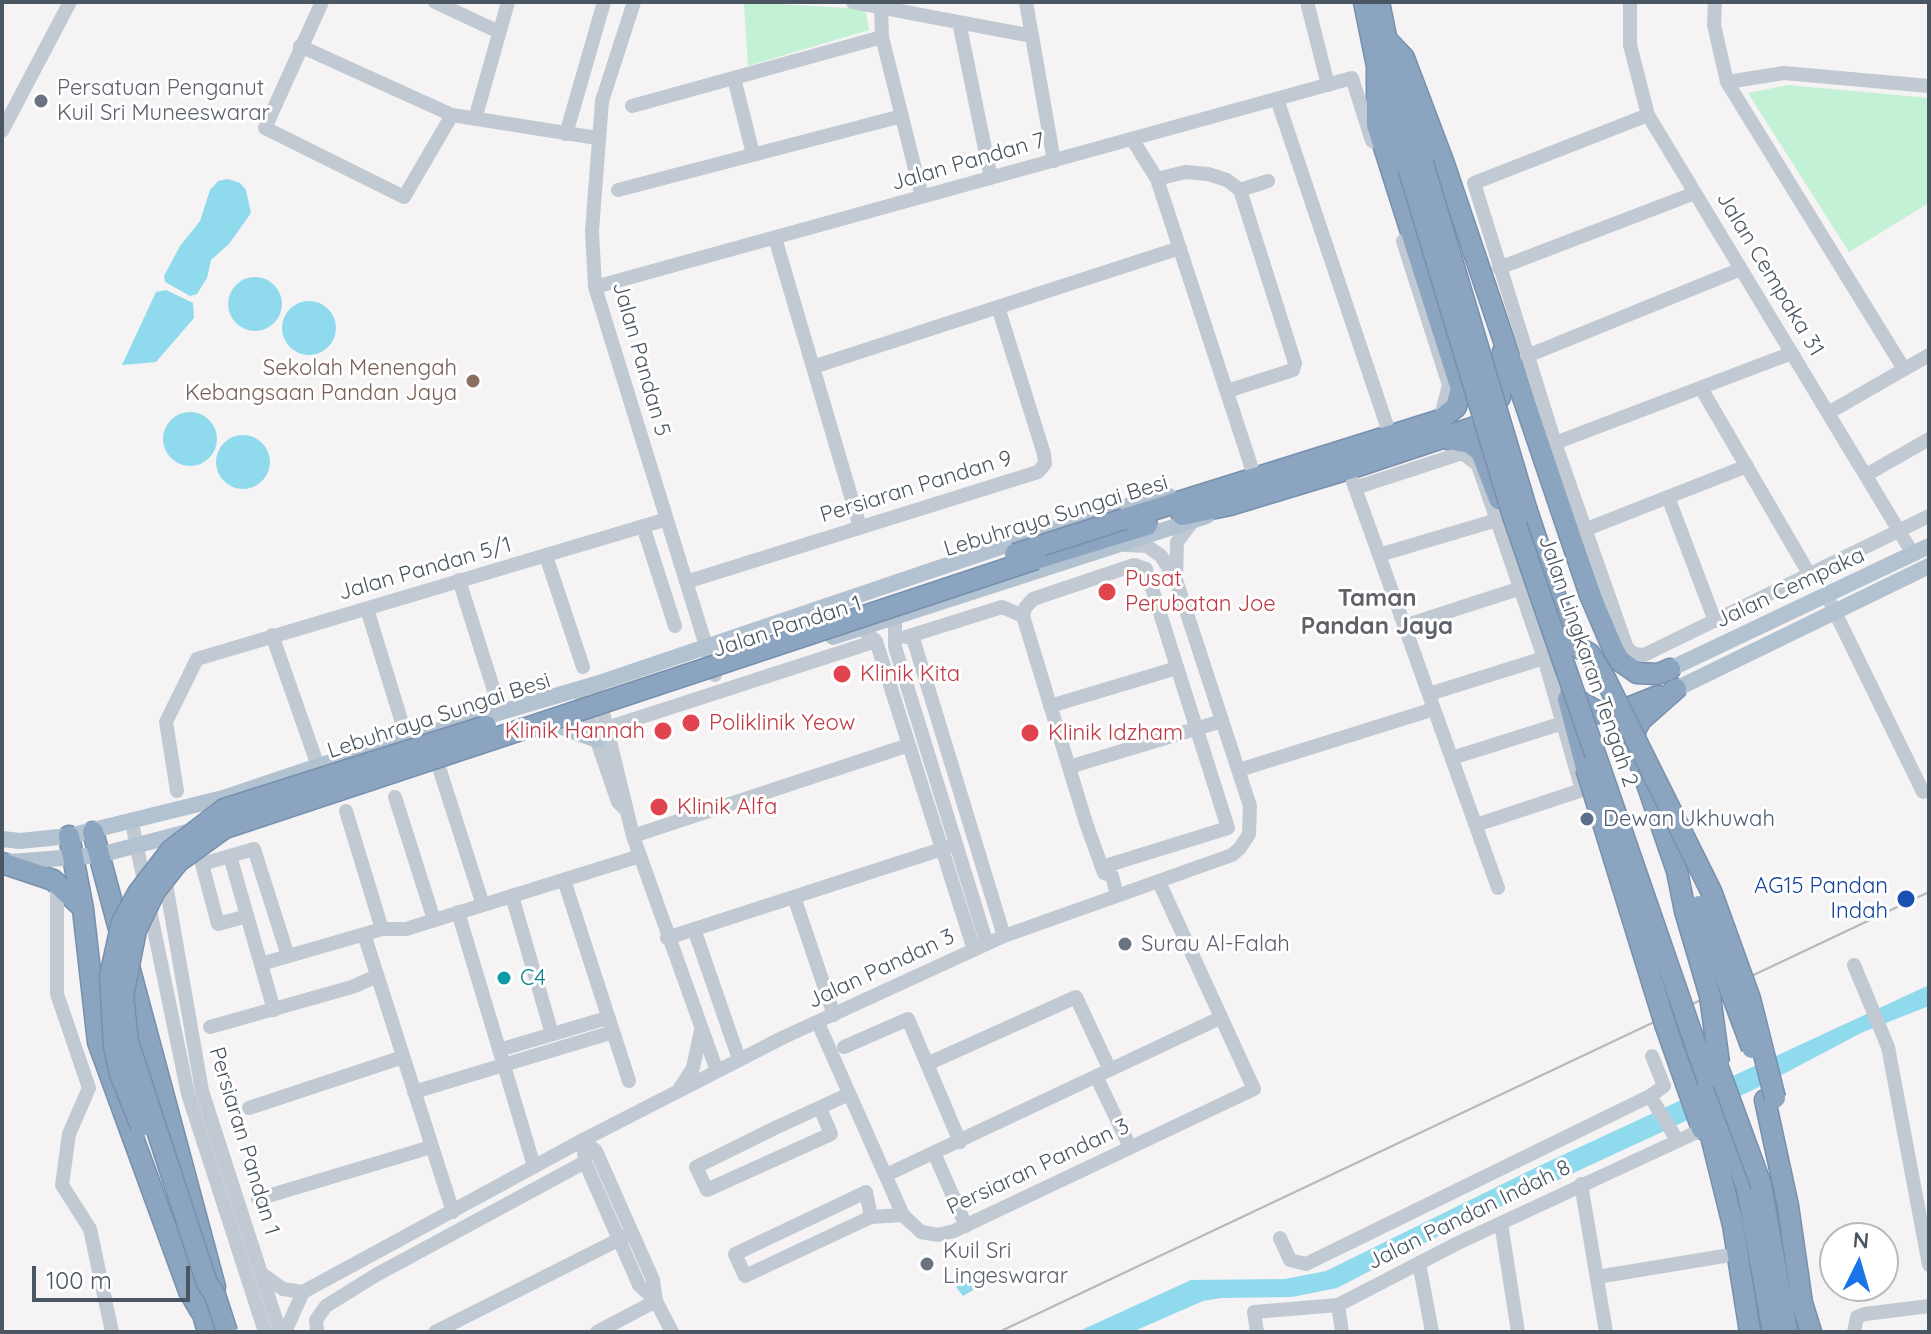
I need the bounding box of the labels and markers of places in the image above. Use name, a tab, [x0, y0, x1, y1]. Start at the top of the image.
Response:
place label: Persatuan Penganut Kuil Sri Muneeswarar	[57, 75, 270, 126]
marker: Persatuan Penganut Kuil Sri Muneeswarar	[32, 92, 50, 110]
place label: Sekolah Menengah Kebangsaan Pandan Jaya	[185, 355, 457, 406]
marker: Sekolah Menengah Kebangsaan Pandan Jaya	[464, 372, 482, 390]
place label: Pusat Perubatan Joe	[1125, 566, 1276, 618]
marker: Pusat Perubatan Joe	[1096, 581, 1118, 603]
place label: Klinik Kita	[860, 661, 960, 687]
marker: Klinik Kita	[831, 663, 853, 685]
place label: Poliklinik Yeow	[709, 710, 855, 736]
marker: Poliklinik Yeow	[680, 712, 702, 734]
place label: Klinik Hannah	[505, 718, 645, 744]
marker: Klinik Hannah	[652, 720, 674, 742]
place label: Klinik Idzham	[1048, 720, 1183, 746]
marker: Klinik Idzham	[1019, 722, 1041, 744]
place label: Klinik Alfa	[677, 794, 777, 820]
marker: Klinik Alfa	[648, 796, 670, 818]
place label: Dewan Ukhuwah	[1603, 806, 1775, 832]
marker: Dewan Ukhuwah	[1578, 810, 1596, 828]
place label: AG15 Pandan Indah	[1754, 873, 1888, 924]
marker: AG15 Pandan Indah	[1895, 888, 1917, 910]
place label: Surau Al-Falah	[1141, 931, 1290, 957]
marker: Surau Al-Falah	[1116, 935, 1134, 953]
place label: C4	[520, 965, 546, 991]
marker: C4	[495, 969, 513, 987]
place label: Kuil Sri Lingeswarar	[943, 1238, 1068, 1290]
marker: Kuil Sri Lingeswarar	[918, 1255, 936, 1273]

